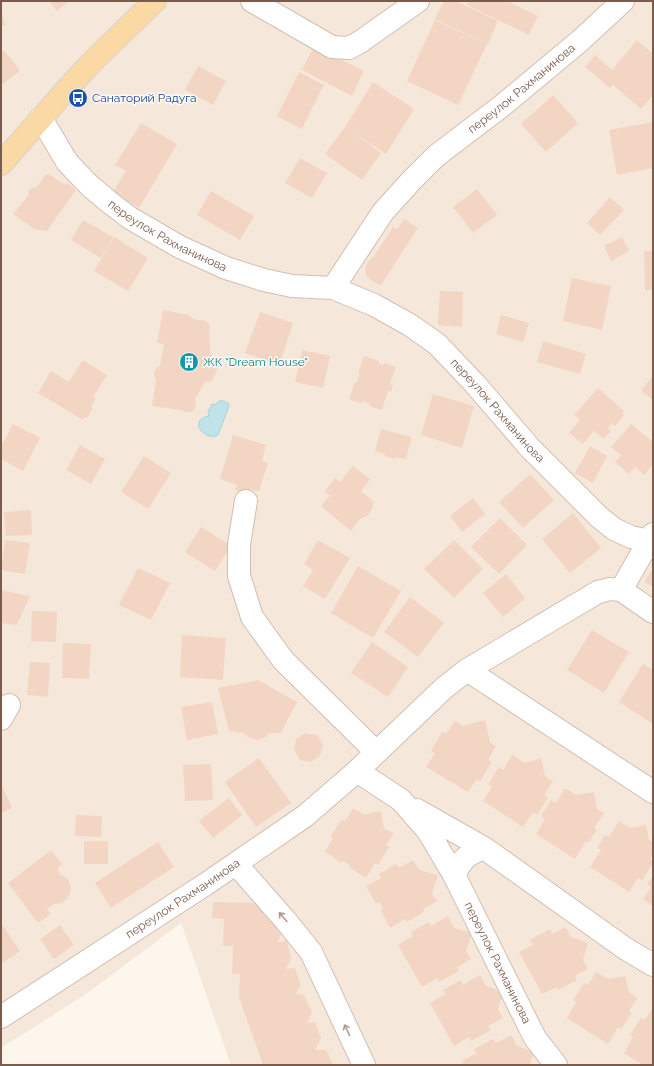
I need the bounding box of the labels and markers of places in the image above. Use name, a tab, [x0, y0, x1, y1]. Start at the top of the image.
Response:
bus stop icon: Санаторий Радуга	[67, 87, 89, 109]
place label: Санаторий Радуга	[92, 91, 197, 105]
building icon: ЖК "Dream House"	[178, 351, 200, 373]
place label: ЖК "Dream House"	[203, 355, 308, 369]

